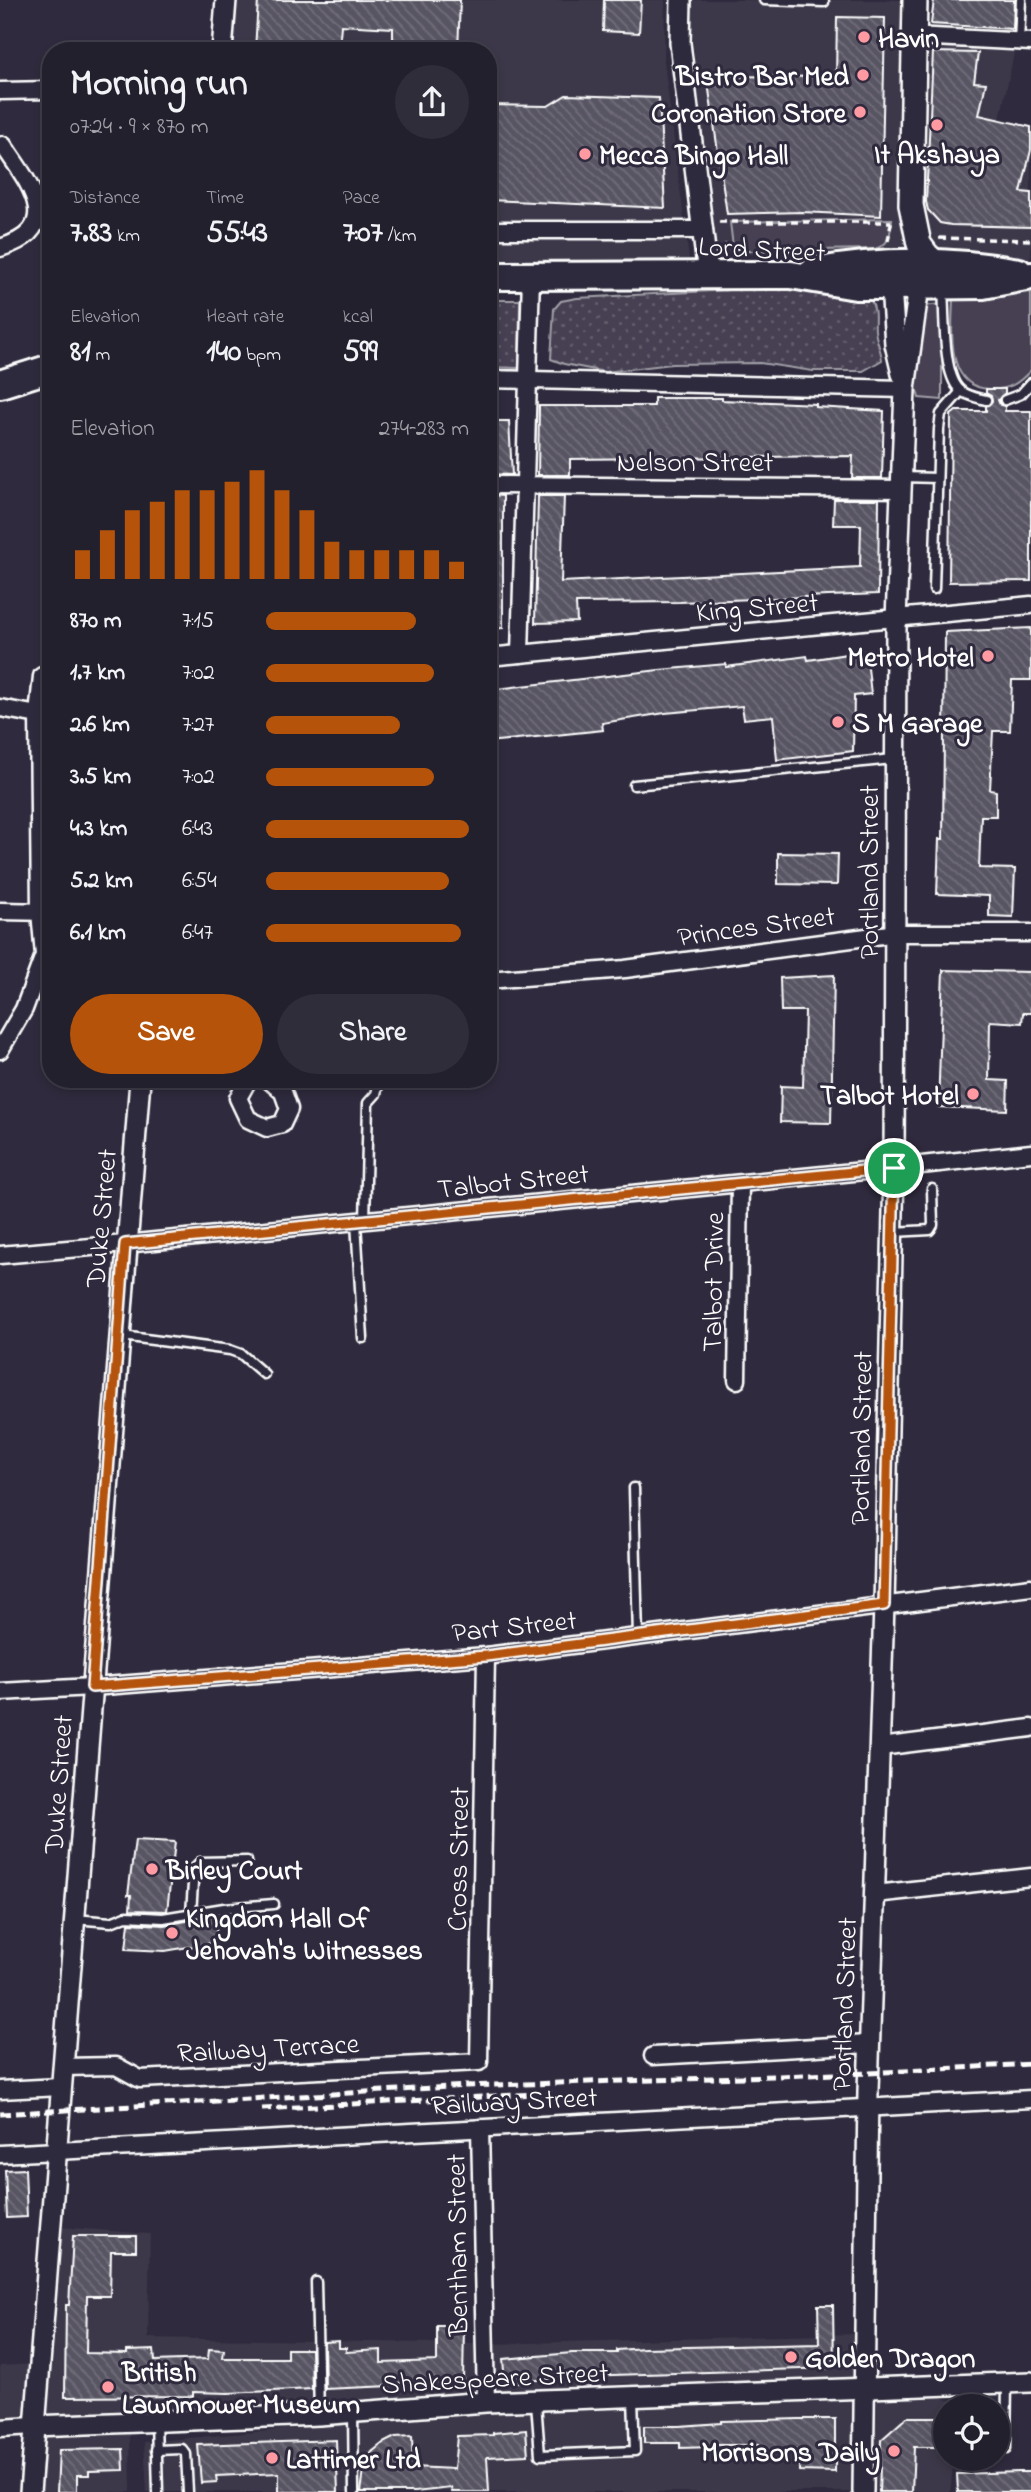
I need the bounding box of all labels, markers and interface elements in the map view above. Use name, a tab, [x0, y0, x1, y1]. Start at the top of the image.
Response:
place label: Havin	[878, 20, 939, 61]
marker: Havin	[856, 29, 872, 45]
text: Morning run	[70, 57, 248, 113]
place label: Bistro Bar Med	[674, 58, 849, 99]
button: share	[395, 65, 469, 139]
marker: Bistro Bar Med	[855, 67, 871, 83]
place label: Coronation Store	[651, 95, 847, 136]
marker: Coronation Store	[852, 104, 868, 120]
text: 07:24 · 9 × 870 m	[70, 111, 209, 144]
marker: It Akshaya	[929, 117, 945, 133]
place label: It Akshaya	[874, 136, 1000, 177]
place label: Mecca Bingo Hall	[599, 137, 788, 179]
marker: Mecca Bingo Hall	[577, 146, 593, 162]
text: Distance	[70, 185, 140, 212]
text: Time	[206, 185, 244, 212]
text: Pace	[343, 185, 380, 212]
text: 7.83	[70, 212, 112, 256]
text: 55:43	[206, 212, 268, 256]
text: 7:07	[343, 212, 383, 256]
text: km	[112, 223, 140, 250]
text: /km	[383, 223, 417, 250]
street label: Lord Street	[697, 228, 826, 275]
text: Elevation	[70, 304, 140, 331]
text: Heart rate	[206, 304, 284, 331]
text: kcal	[343, 304, 373, 331]
text: 81	[70, 331, 91, 375]
text: 140	[206, 331, 241, 375]
text: 599	[343, 331, 378, 375]
text: m	[91, 342, 110, 369]
text: bpm	[241, 342, 281, 369]
text: Elevation	[70, 413, 155, 446]
text: 274–283 m	[379, 413, 469, 446]
street label: Nelson Street	[617, 444, 773, 485]
street label: King Street	[694, 584, 820, 635]
text: 870 m	[70, 605, 122, 638]
text: 7:15	[182, 605, 214, 638]
place label: Metro Hotel	[847, 639, 974, 680]
marker: Metro Hotel	[980, 648, 996, 664]
text: 1.7 km	[70, 657, 125, 690]
text: 7:02	[182, 657, 215, 690]
place label: S M Garage	[852, 705, 984, 747]
text: 2.6 km	[70, 709, 130, 742]
text: 7:27	[182, 709, 214, 742]
marker: S M Garage	[830, 714, 846, 730]
text: 3.5 km	[70, 761, 131, 794]
text: 7:02	[182, 761, 215, 794]
street label: Portland Street	[851, 785, 892, 959]
text: 4.3 km	[70, 813, 127, 846]
text: 6:43	[182, 813, 213, 846]
text: 5.2 km	[70, 865, 133, 898]
text: 6:54	[182, 865, 217, 898]
street label: Princes Street	[675, 897, 838, 960]
text: 6.1 km	[70, 917, 126, 950]
text: 6:47	[182, 917, 213, 950]
button: Save	[70, 994, 263, 1074]
button: Share	[277, 994, 469, 1074]
place label: Talbot Hotel	[820, 1077, 959, 1118]
marker: Talbot Hotel	[965, 1086, 981, 1102]
pin	[864, 1138, 924, 1198]
street label: Duke Street	[77, 1147, 130, 1290]
icon: arrive	[875, 1149, 913, 1187]
street label: Talbot Street	[436, 1155, 591, 1212]
street label: Talbot Drive	[694, 1211, 737, 1352]
street label: Portland Street	[841, 1351, 886, 1525]
street label: Part Street	[450, 1602, 579, 1655]
street label: Duke Street	[35, 1714, 86, 1856]
street label: Cross Street	[439, 1786, 482, 1932]
place label: Birley Court	[164, 1852, 303, 1893]
marker: Birley Court	[144, 1861, 160, 1877]
place label: Kingdom Hall Of Jehovah's Witnesses	[186, 1900, 423, 1973]
street label: Portland Street	[823, 1916, 870, 2092]
marker: Kingdom Hall Of Jehovah's Witnesses	[164, 1925, 180, 1941]
street label: Railway Terrace	[176, 2025, 361, 2076]
street label: Railway Street	[430, 2079, 599, 2128]
street label: Bentham Street	[437, 2153, 482, 2337]
place label: Golden Dragon	[805, 2340, 976, 2382]
marker: Golden Dragon	[783, 2349, 799, 2365]
place label: British Lawnmower Museum	[120, 2354, 360, 2427]
street label: Shakespeare Street	[381, 2354, 610, 2407]
marker: British Lawnmower Museum	[100, 2379, 116, 2395]
map controls	[933, 2394, 1010, 2471]
button: locate	[933, 2394, 1010, 2471]
place label: Morrisons Daily	[701, 2434, 880, 2475]
place label: Lattimer Ltd	[286, 2441, 421, 2482]
marker: Morrisons Daily	[886, 2443, 902, 2459]
marker: Lattimer Ltd	[264, 2450, 280, 2466]

